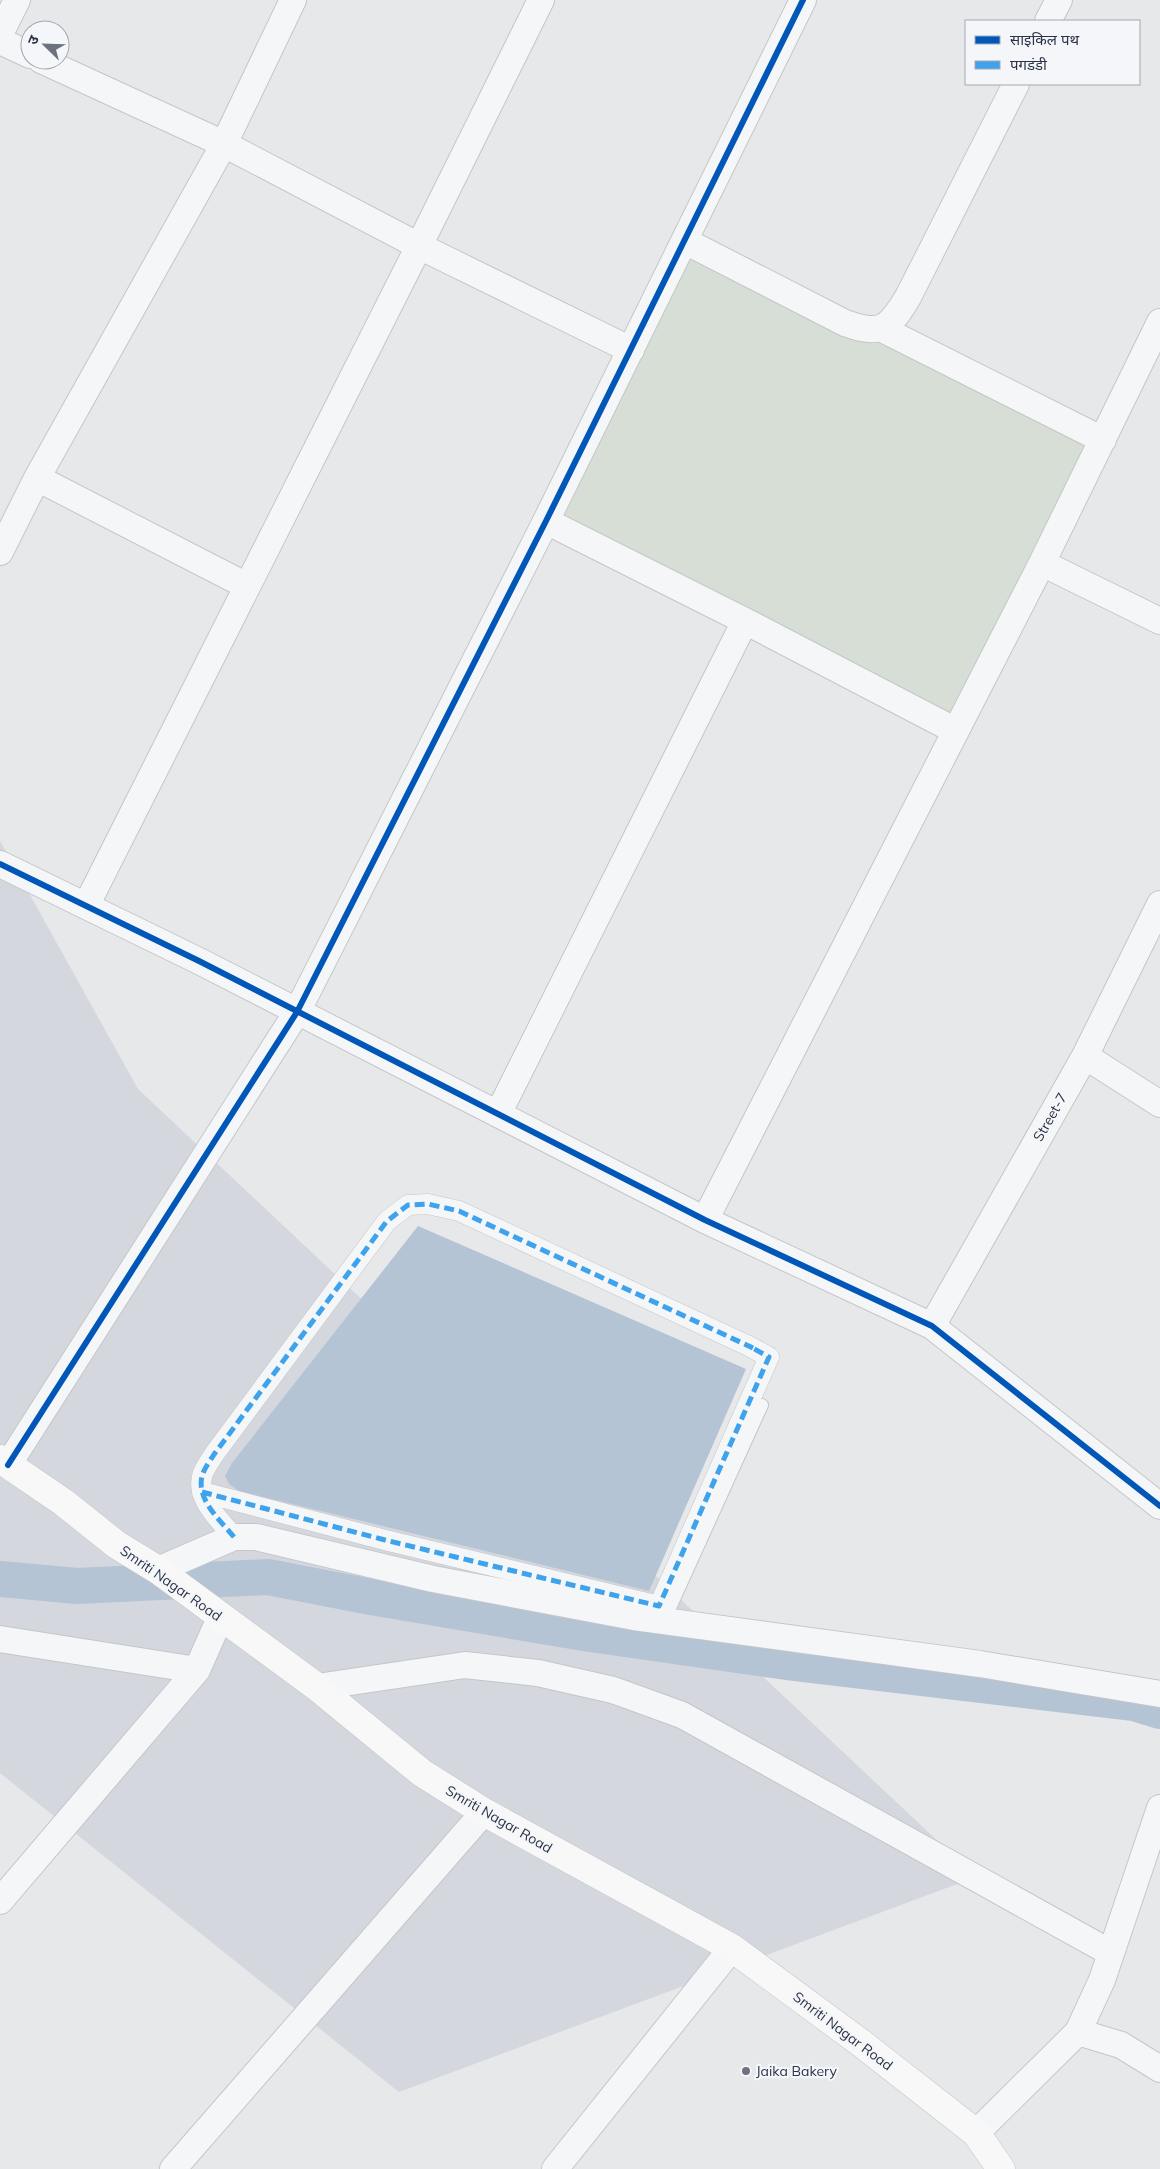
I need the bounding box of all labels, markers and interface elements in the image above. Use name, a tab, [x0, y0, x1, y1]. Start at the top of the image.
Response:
north arrow	[20, 20, 70, 70]
legend	[965, 20, 1140, 85]
text: साइकिल पथ	[1010, 30, 1079, 49]
text: उ	[23, 32, 43, 47]
text: पगडंडी	[1010, 55, 1048, 74]
street label: Street-7	[1029, 1090, 1071, 1144]
street label: Smriti Nagar Road	[117, 1541, 225, 1625]
street label: Smriti Nagar Road	[443, 1781, 555, 1857]
street label: Smriti Nagar Road	[790, 1988, 896, 2074]
place label: Jaika Bakery	[756, 2062, 838, 2080]
marker: Jaika Bakery	[740, 2065, 752, 2077]

